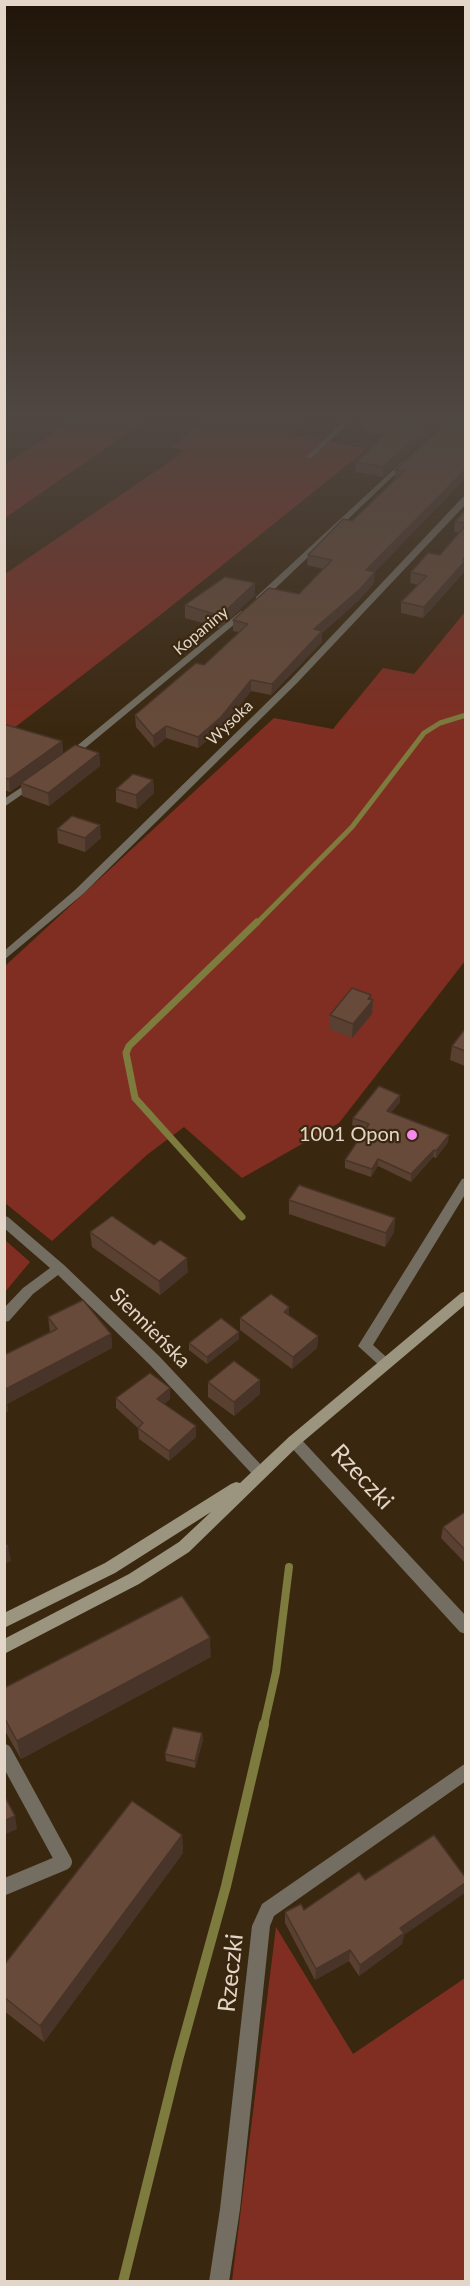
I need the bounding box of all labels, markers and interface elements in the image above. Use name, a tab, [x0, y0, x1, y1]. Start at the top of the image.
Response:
street label: Kopaniny	[170, 603, 232, 659]
street label: Wysoka	[203, 696, 257, 750]
place label: 1001 Opon	[299, 1123, 400, 1147]
marker: 1001 Opon	[405, 1128, 419, 1142]
street label: Siennieńska	[105, 1283, 195, 1373]
street label: Rzeczki	[325, 1438, 399, 1516]
street label: Rzeczki	[213, 1932, 249, 2014]

